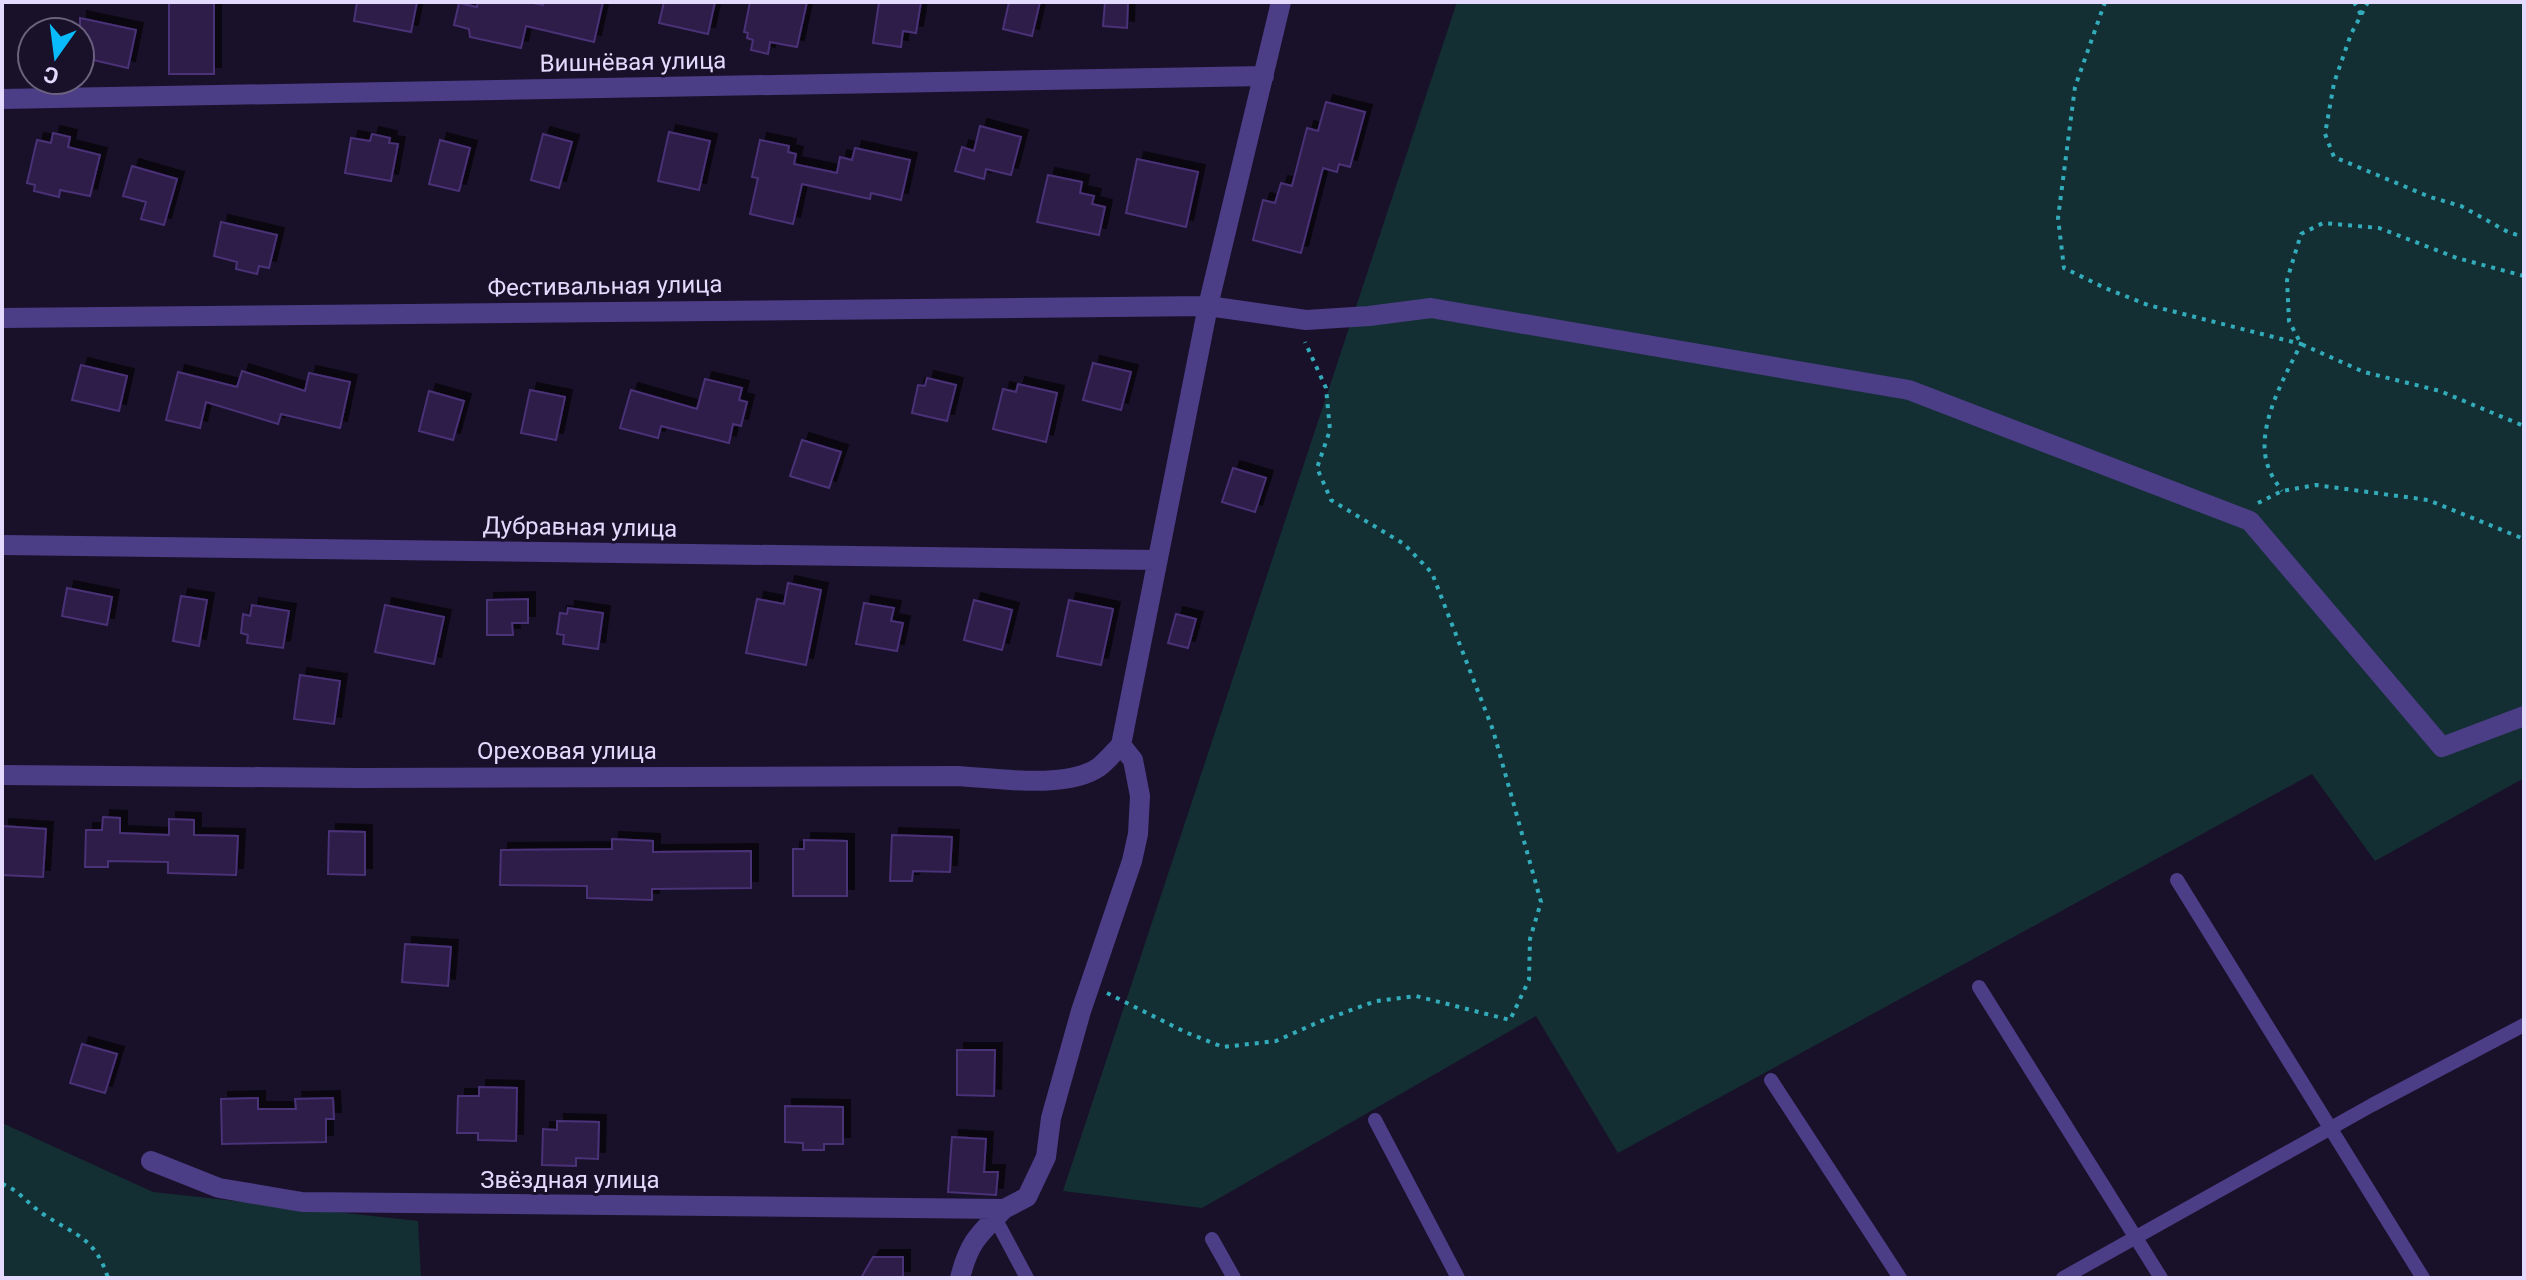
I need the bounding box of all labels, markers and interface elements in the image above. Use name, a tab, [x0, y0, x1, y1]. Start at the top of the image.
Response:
north arrow	[16, 16, 96, 96]
street label: Вишнёвая улица	[539, 46, 727, 78]
text: С	[41, 61, 61, 89]
street label: Фестивальная улица	[487, 270, 723, 302]
street label: Дубравная улица	[482, 511, 678, 543]
street label: Ореховая улица	[477, 737, 657, 765]
street label: Звёздная улица	[480, 1166, 660, 1194]

